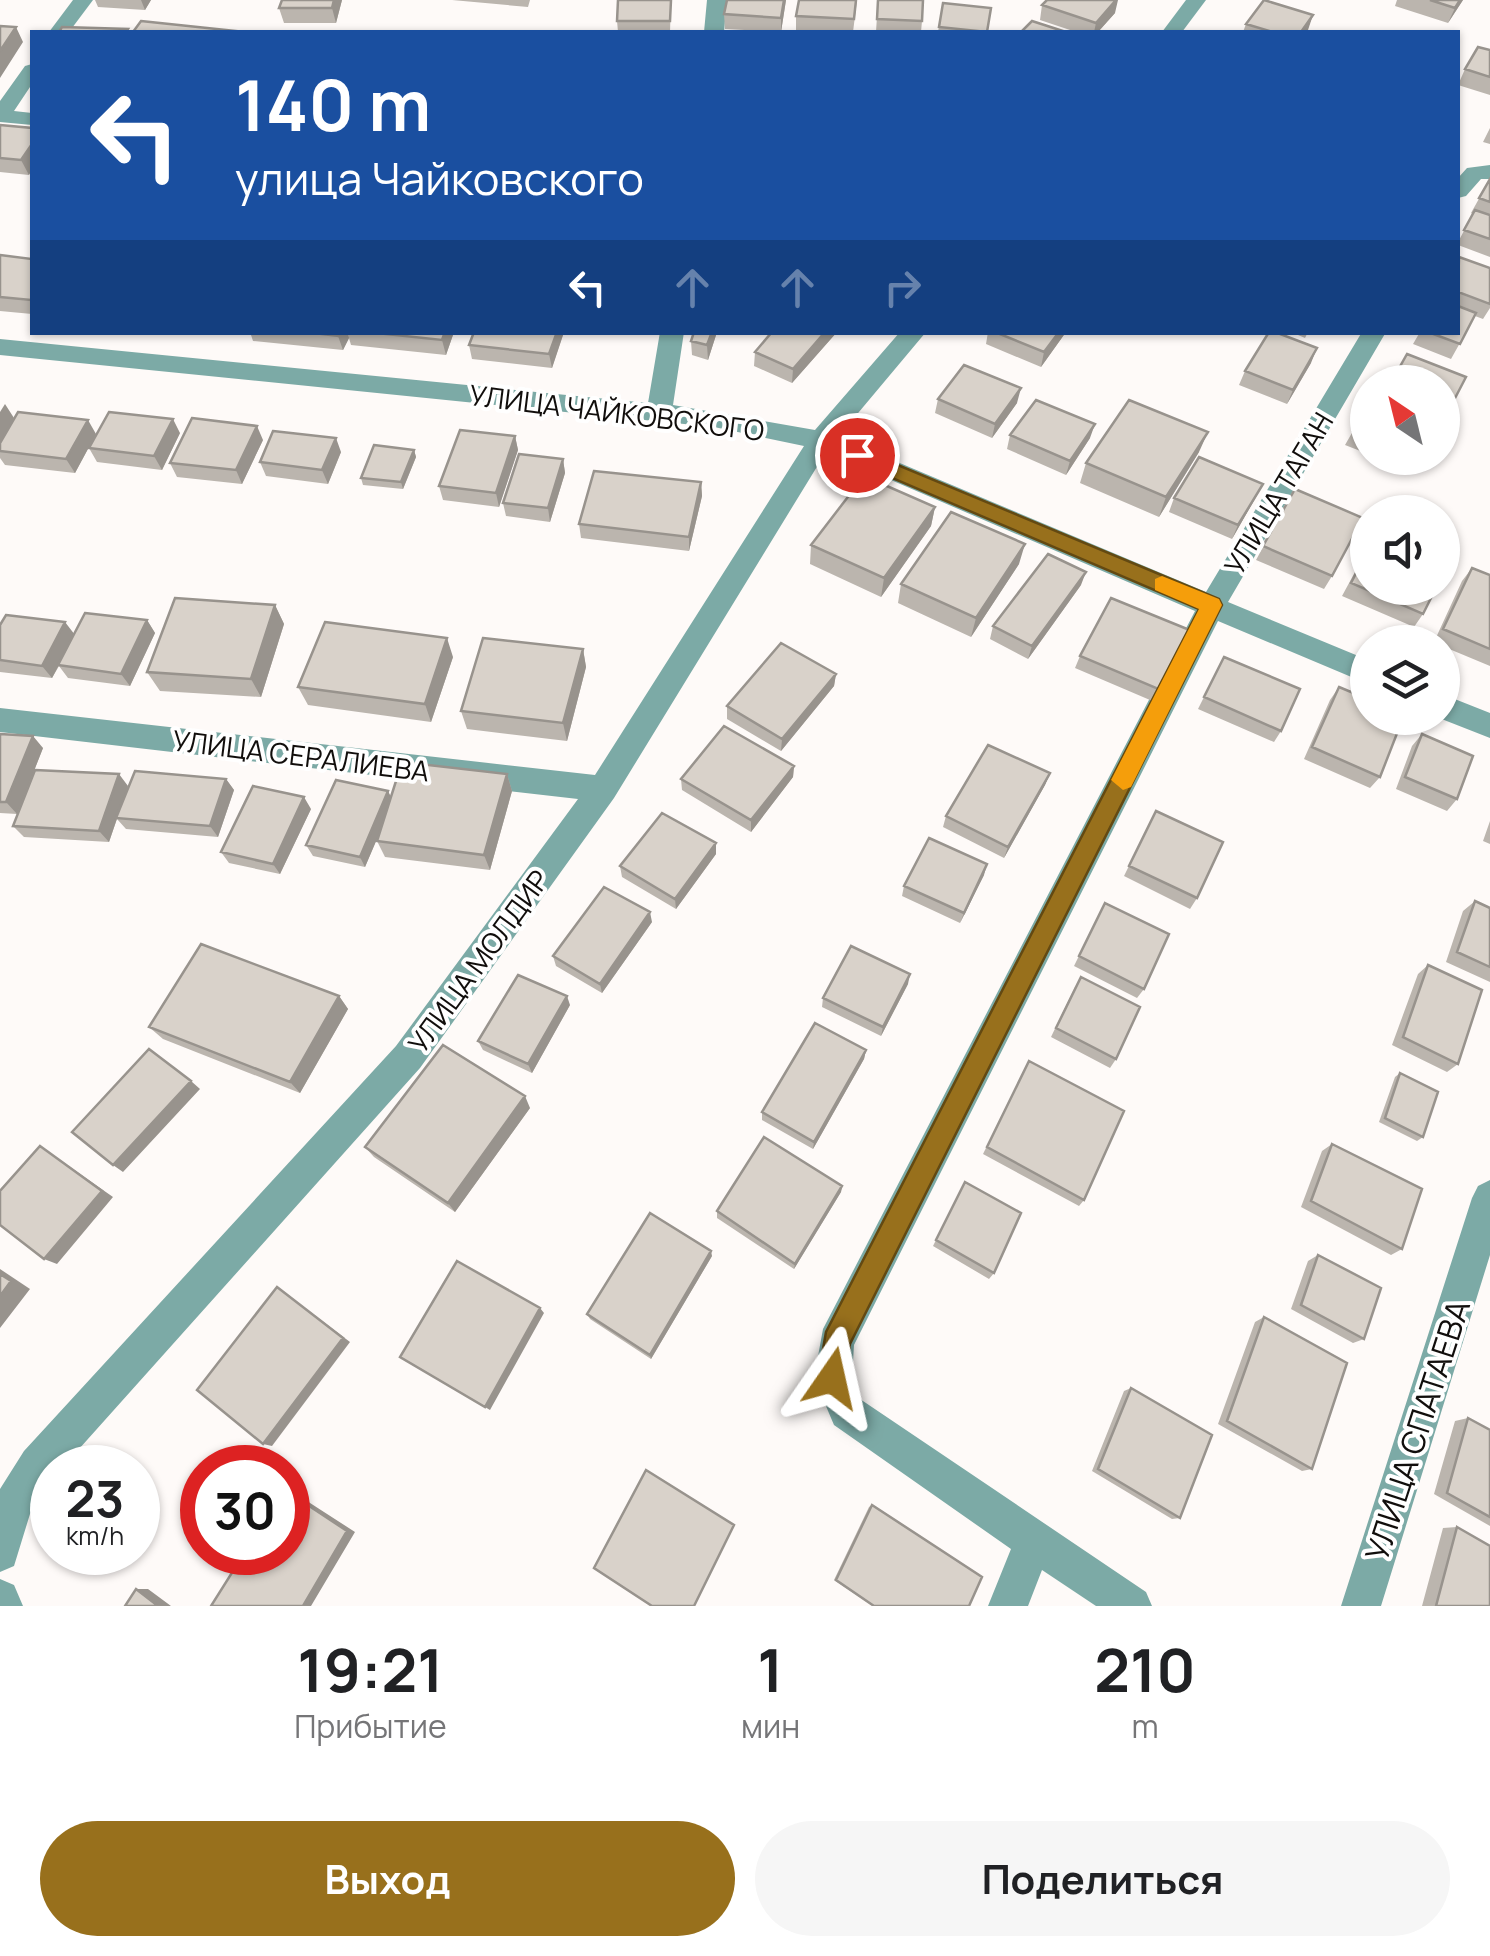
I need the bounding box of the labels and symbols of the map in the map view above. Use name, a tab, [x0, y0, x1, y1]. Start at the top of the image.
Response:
north arrow	[1350, 365, 1460, 475]
street label: УЛИЦА ЧАЙКОВСКОГО	[467, 375, 767, 449]
street label: УЛИЦА ТАГАН	[1215, 405, 1341, 581]
pin	[815, 413, 900, 498]
street label: УЛИЦА СЕРАЛИЕВА	[170, 720, 432, 790]
street label: УЛИЦА МОЛДИР	[399, 862, 557, 1060]
street label: УЛИЦА СПАТАЕВА	[1354, 1294, 1480, 1566]
position arrow	[780, 1326, 884, 1430]
speed limit sign: 30	[180, 1445, 310, 1575]

